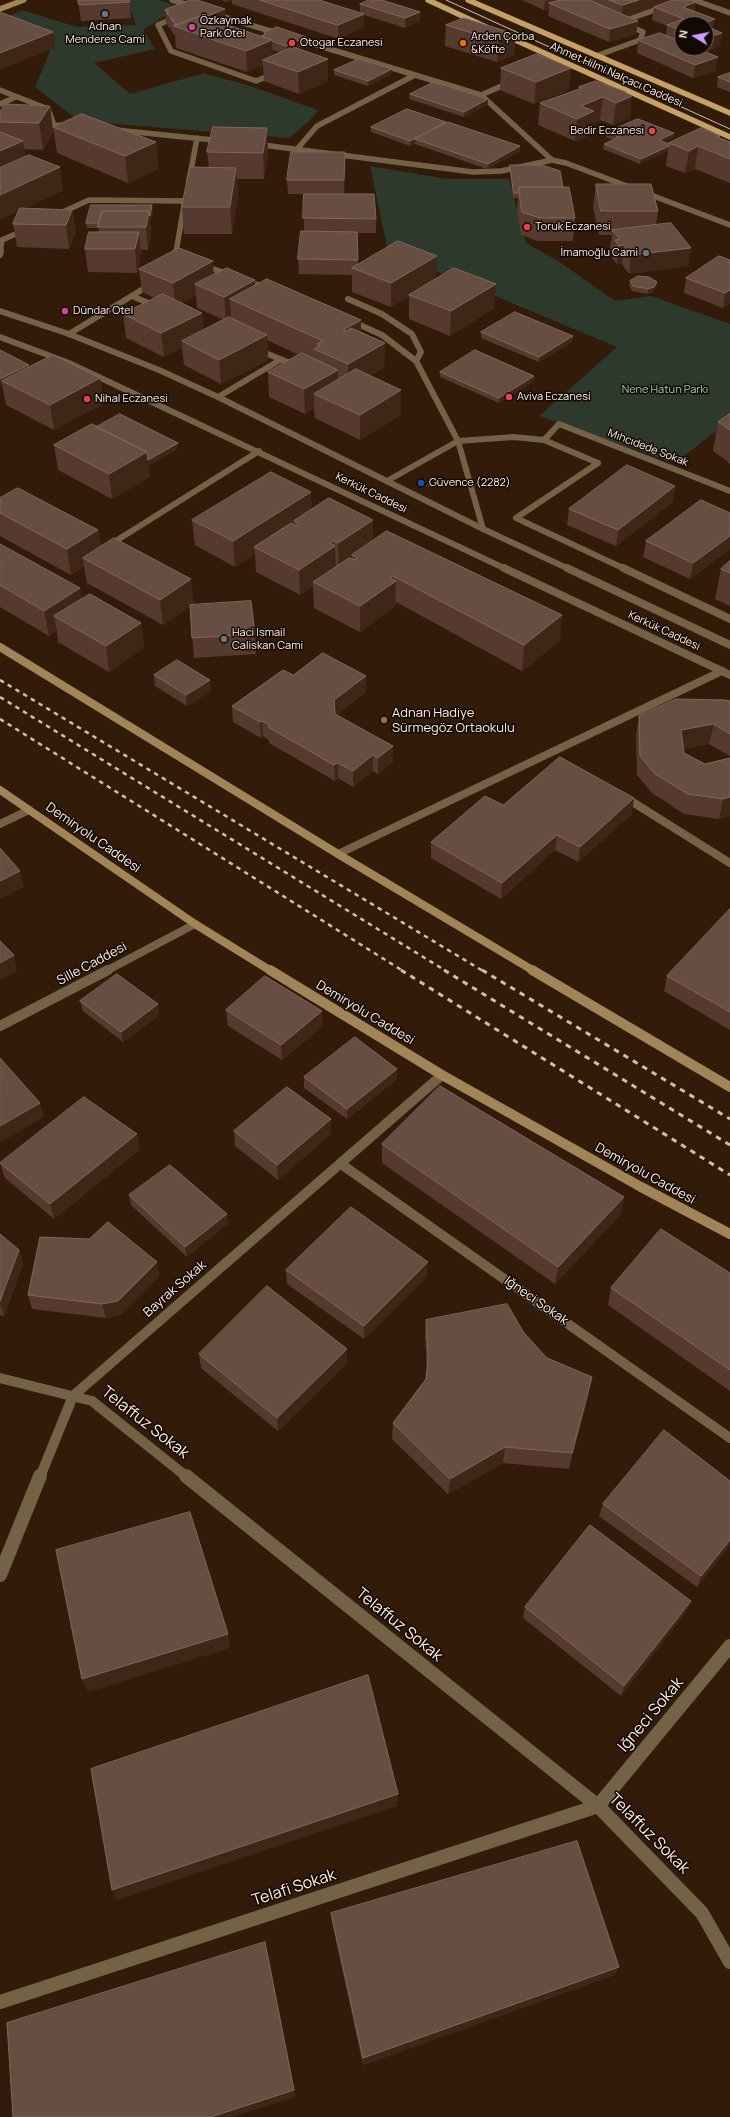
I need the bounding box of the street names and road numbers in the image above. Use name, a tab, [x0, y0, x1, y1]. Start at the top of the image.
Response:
street label: Ahmet Hilmi Nalçacı Caddesi	[548, 40, 684, 110]
street label: Mıhcıdede Sokak	[606, 427, 690, 469]
street label: Kerkük Caddesi	[333, 470, 409, 516]
street label: Kerkük Caddesi	[626, 609, 702, 653]
street label: Demiryolu Caddesi	[43, 800, 143, 876]
street label: Sille Caddesi	[54, 939, 130, 989]
street label: Demiryolu Caddesi	[313, 978, 417, 1048]
street label: Demiryolu Caddesi	[592, 1140, 698, 1208]
street label: Bayrak Sokak	[140, 1257, 210, 1321]
street label: Iğneci Sokak	[501, 1273, 571, 1329]
street label: Telaffuz Sokak	[97, 1383, 193, 1463]
street label: Telaffuz Sokak	[352, 1584, 446, 1666]
street label: Iğneci Sokak	[614, 1674, 688, 1756]
street label: Telaffuz Sokak	[605, 1790, 693, 1878]
street label: Telafi Sokak	[250, 1865, 338, 1911]

